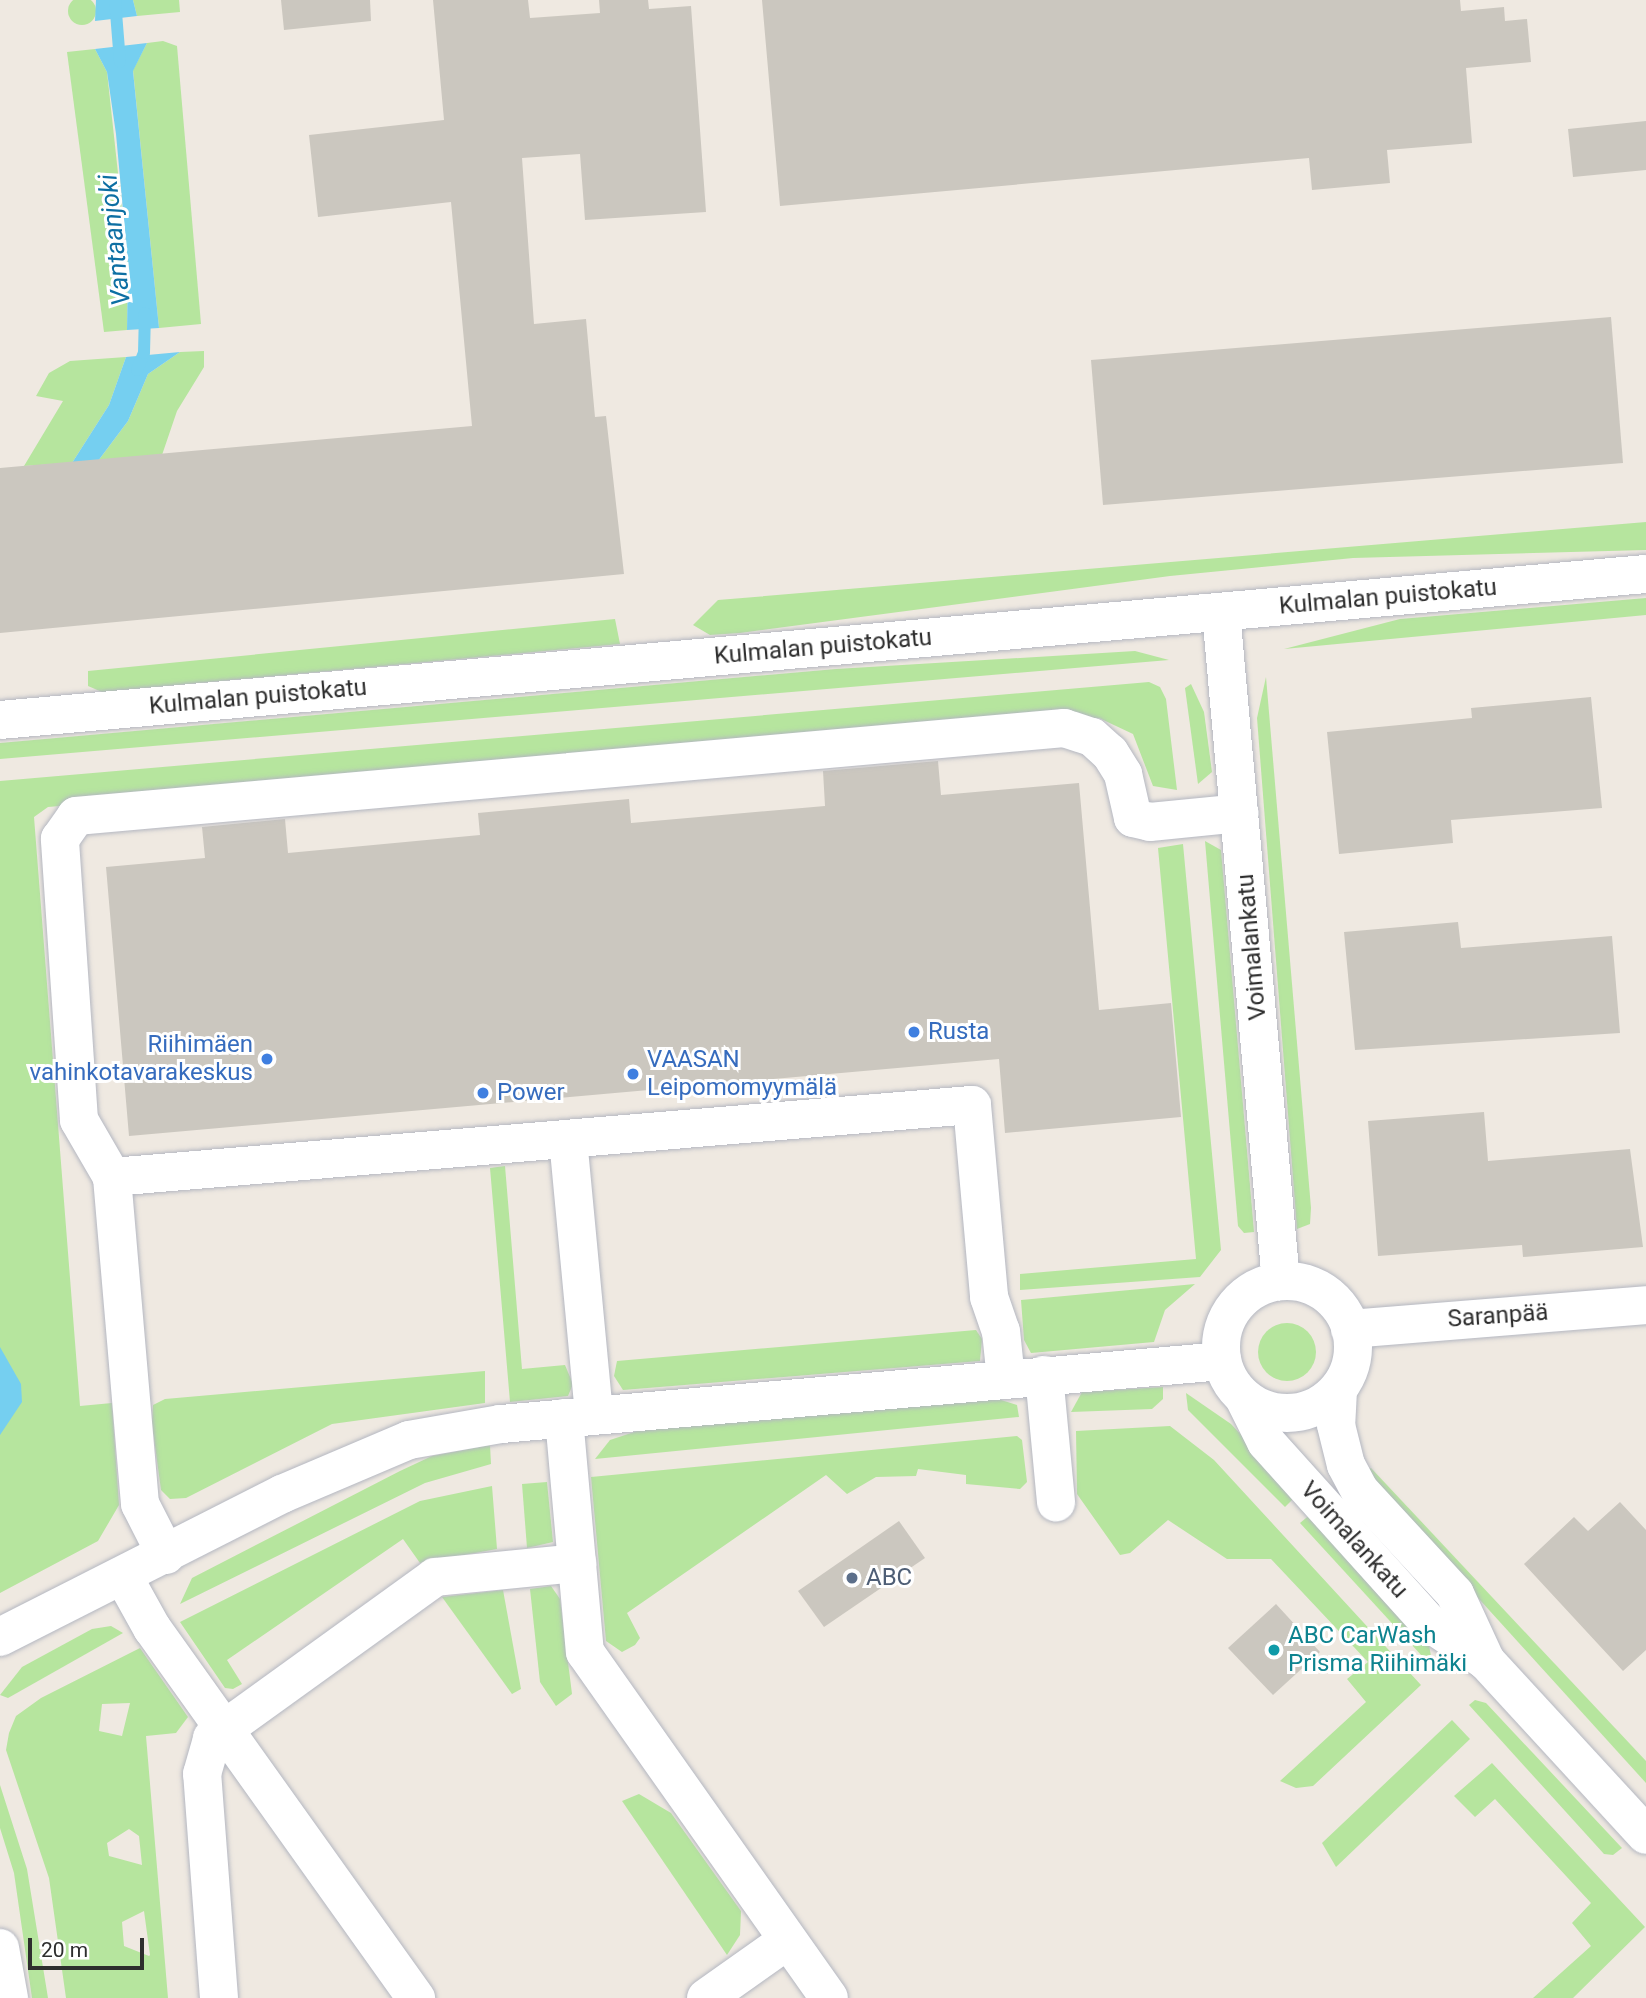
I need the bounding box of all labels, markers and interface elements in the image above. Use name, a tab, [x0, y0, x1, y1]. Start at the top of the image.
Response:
water label: Vantaanjoki	[93, 173, 137, 307]
street label: Kulmalan puistokatu	[1278, 573, 1498, 621]
street label: Kulmalan puistokatu	[713, 623, 933, 671]
street label: Kulmalan puistokatu	[148, 673, 368, 721]
street label: Voimalankatu	[1231, 873, 1273, 1021]
place label: Rusta	[928, 1018, 989, 1046]
marker: Rusta	[906, 1024, 922, 1040]
place label: Riihimäen vahinkotavarakeskus	[30, 1031, 253, 1087]
place label: VAASAN Leipomomyymälä	[647, 1046, 837, 1102]
marker: Riihimäen vahinkotavarakeskus	[259, 1051, 275, 1067]
marker: VAASAN Leipomomyymälä	[625, 1066, 641, 1082]
place label: Power	[497, 1079, 565, 1107]
marker: Power	[475, 1085, 491, 1101]
street label: Saranpää	[1447, 1298, 1549, 1334]
street label: Voimalankatu	[1294, 1476, 1414, 1604]
place label: ABC	[866, 1564, 912, 1592]
marker: ABC	[844, 1570, 860, 1586]
place label: ABC CarWash Prisma Riihimäki	[1288, 1622, 1467, 1678]
marker: ABC CarWash Prisma Riihimäki	[1266, 1642, 1282, 1658]
scale bar	[32, 1924, 147, 1968]
text: 20 m	[41, 1938, 88, 1962]

